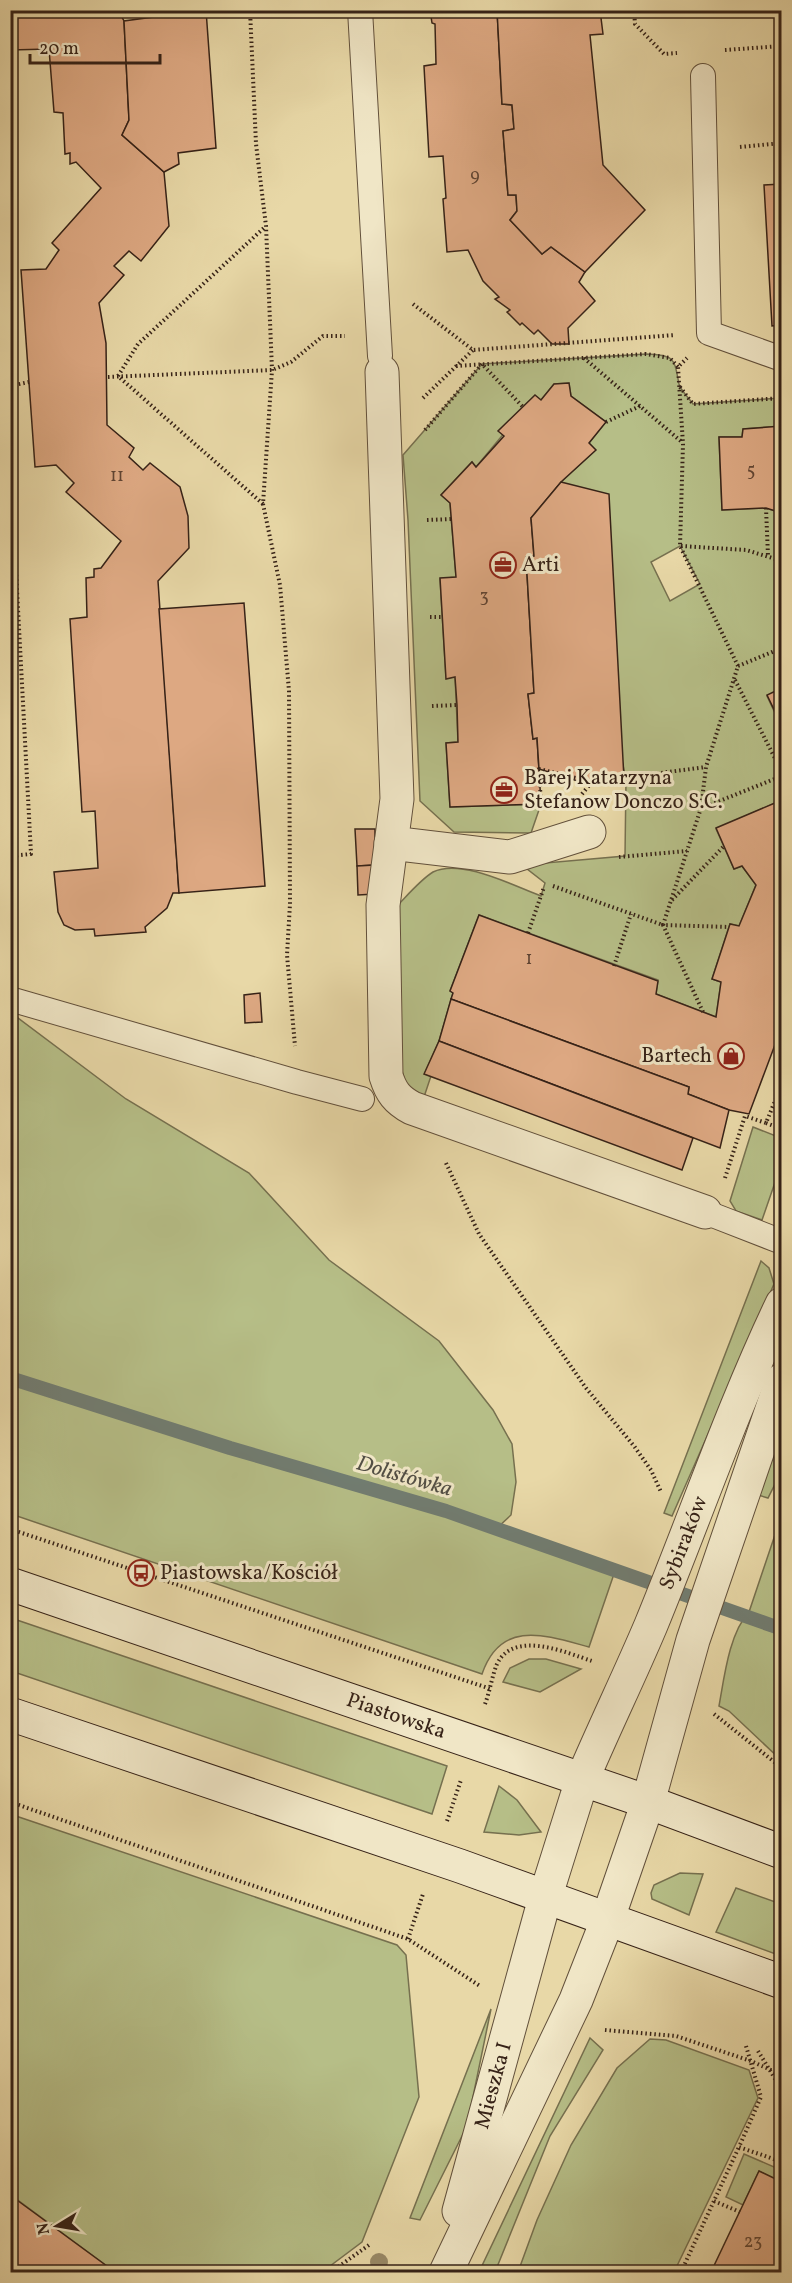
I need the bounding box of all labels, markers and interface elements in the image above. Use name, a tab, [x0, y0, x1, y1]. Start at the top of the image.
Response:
scale bar	[30, 27, 160, 65]
text: 20 m	[39, 37, 79, 62]
house number: 9	[470, 164, 480, 189]
house number: 5	[747, 459, 755, 484]
house number: 11	[110, 464, 124, 489]
office icon: Arti	[488, 550, 518, 580]
place label: Arti	[522, 551, 559, 580]
house number: 3	[479, 585, 489, 610]
place label: Barej Katarzyna Stefanow Donczo S.C.	[524, 764, 723, 817]
office icon: Barej Katarzyna Stefanow Donczo S.C.	[489, 775, 519, 805]
house number: 1	[526, 947, 532, 972]
shop icon: Bartech	[716, 1041, 746, 1071]
place label: Bartech	[641, 1042, 712, 1071]
water label: Dolistówka	[352, 1449, 456, 1505]
street label: Sybiraków	[652, 1492, 715, 1594]
bus stop icon: Piastowska/Kościół	[126, 1558, 156, 1588]
place label: Piastowska/Kościół	[160, 1559, 338, 1588]
street label: Piastowska	[343, 1685, 450, 1746]
street label: Mieszka I	[468, 2039, 519, 2132]
north arrow	[27, 2196, 87, 2256]
text: N	[32, 2220, 56, 2236]
house number: 23	[744, 2230, 762, 2255]

